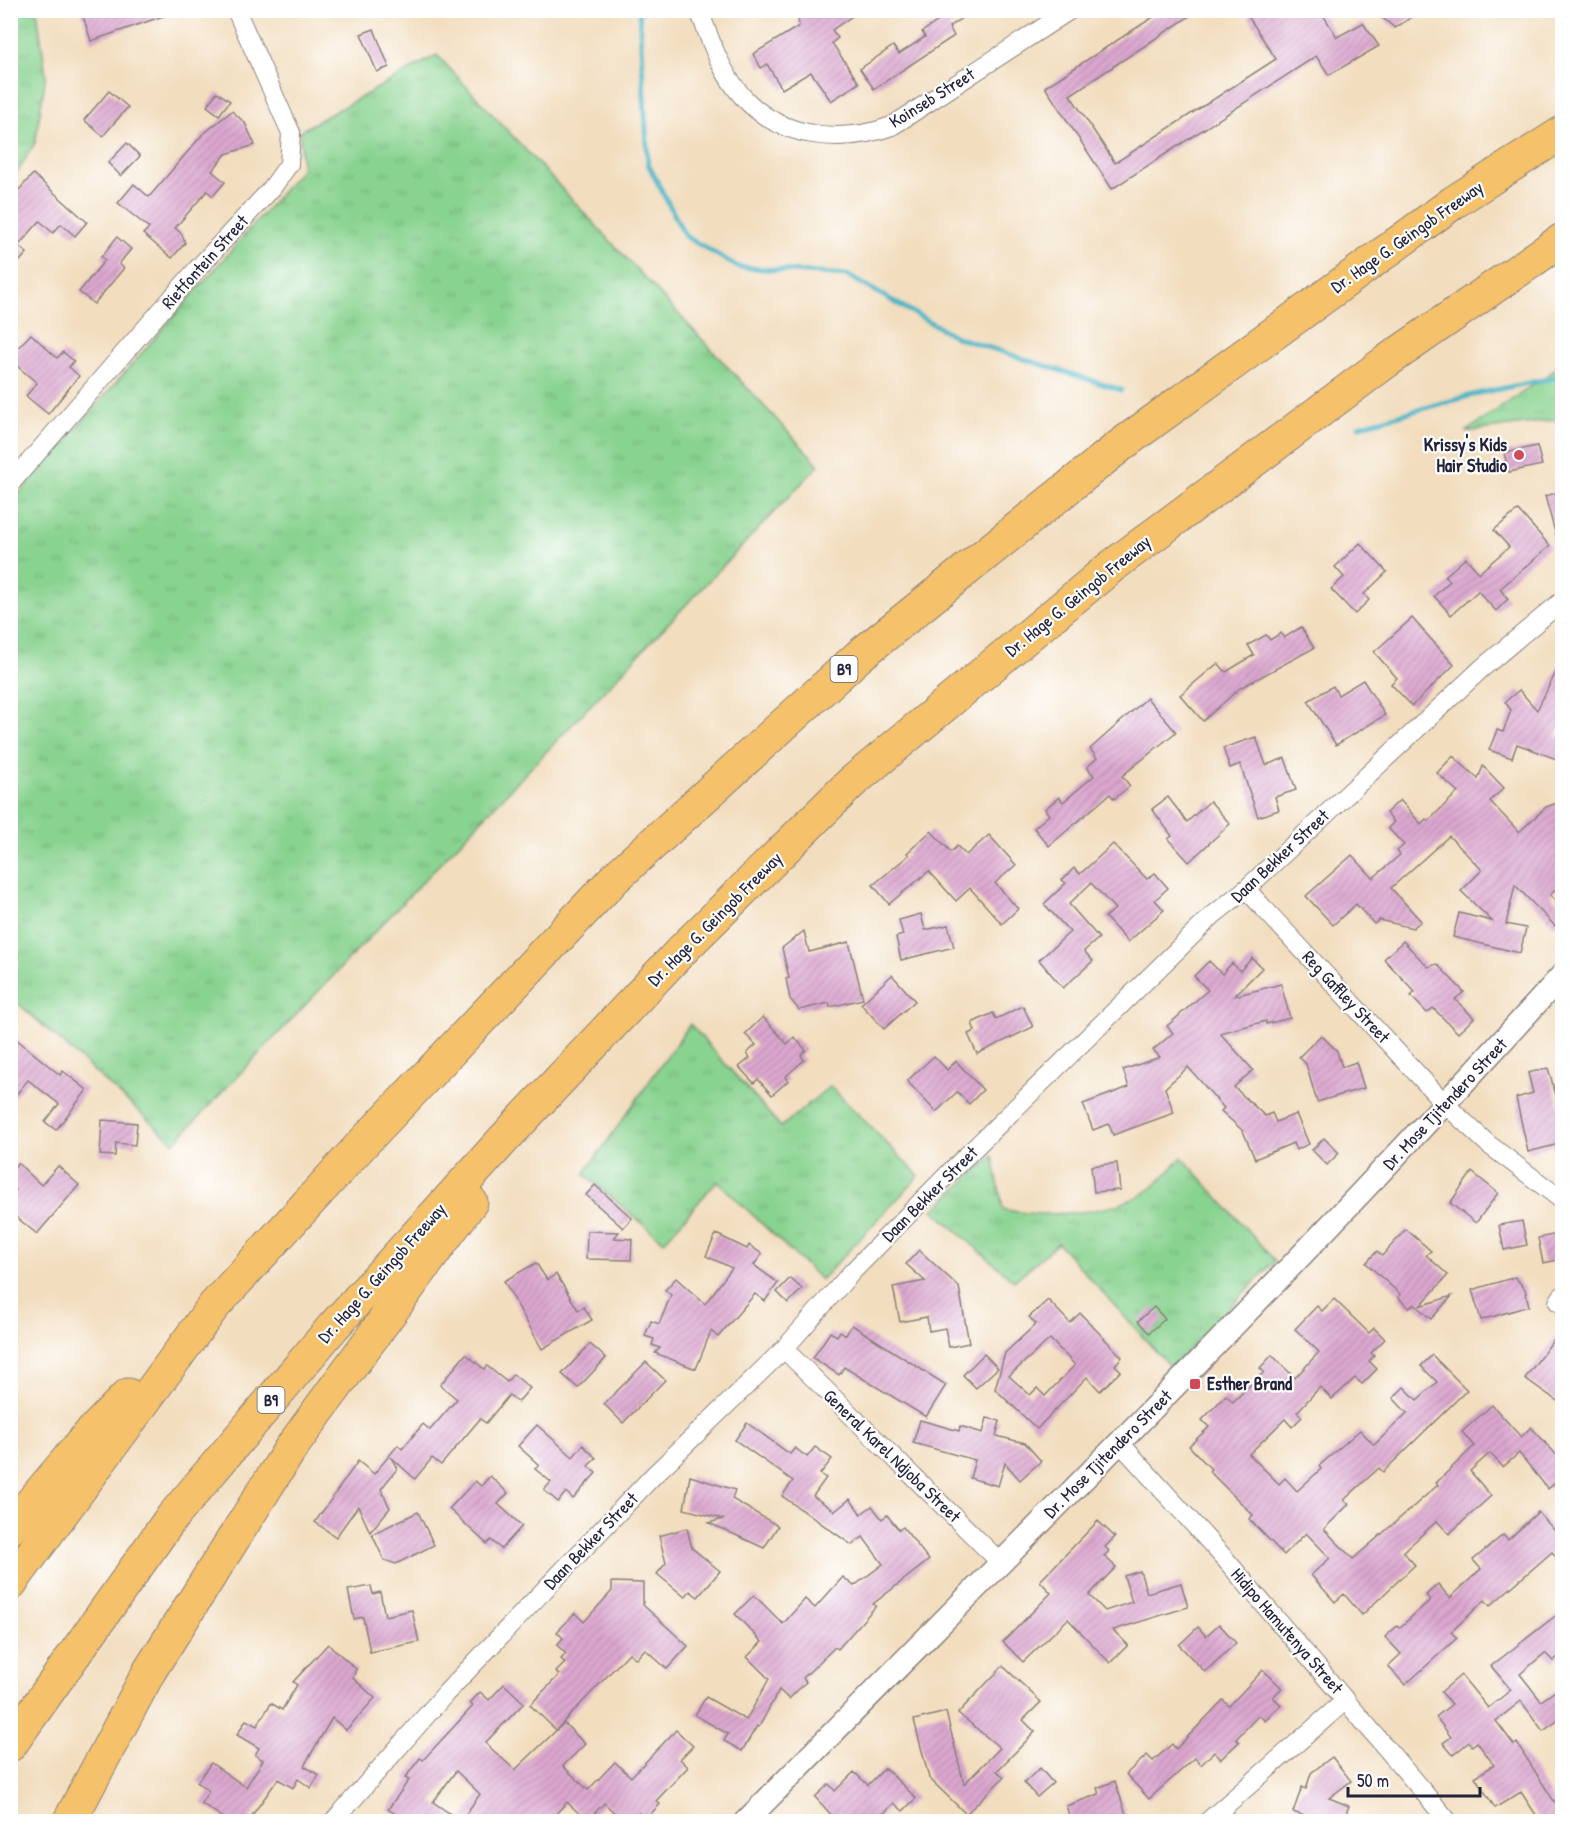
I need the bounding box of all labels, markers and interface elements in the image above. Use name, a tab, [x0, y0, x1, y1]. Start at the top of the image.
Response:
street label: Koinseb Street	[884, 61, 980, 134]
street label: Dr. Hage G. Geingob Freeway	[1326, 174, 1488, 299]
street label: Rietfontein Street	[156, 208, 254, 314]
place label: Krissy's Kids Hair Studio	[1424, 432, 1508, 478]
marker: Krissy's Kids Hair Studio	[1512, 448, 1526, 462]
street label: Dr. Hage G. Geingob Freeway	[1000, 529, 1156, 662]
road number: B9	[830, 656, 858, 682]
street label: Daan Bekker Street	[1225, 803, 1335, 908]
street label: Dr. Hage G. Geingob Freeway	[642, 846, 788, 991]
street label: Reg Gaffley Street	[1297, 945, 1396, 1049]
street label: Dr. Mose Tjitendero Street	[1377, 1032, 1513, 1175]
street label: Daan Bekker Street	[876, 1140, 984, 1247]
street label: Dr. Hage G. Geingob Freeway	[312, 1197, 452, 1348]
place label: Esther Brand	[1207, 1371, 1292, 1396]
marker: Esther Brand	[1188, 1377, 1202, 1391]
street label: General Karel Ndjoba Street	[818, 1383, 967, 1528]
street label: Dr. Mose Tjitendero Street	[1038, 1383, 1178, 1523]
road number: B9	[258, 1387, 284, 1413]
street label: Daan Bekker Street	[538, 1486, 644, 1595]
street label: Hidipo Hamutenya Street	[1226, 1562, 1350, 1700]
scale bar	[1348, 1760, 1480, 1798]
text: 50 m	[1357, 1768, 1389, 1793]

